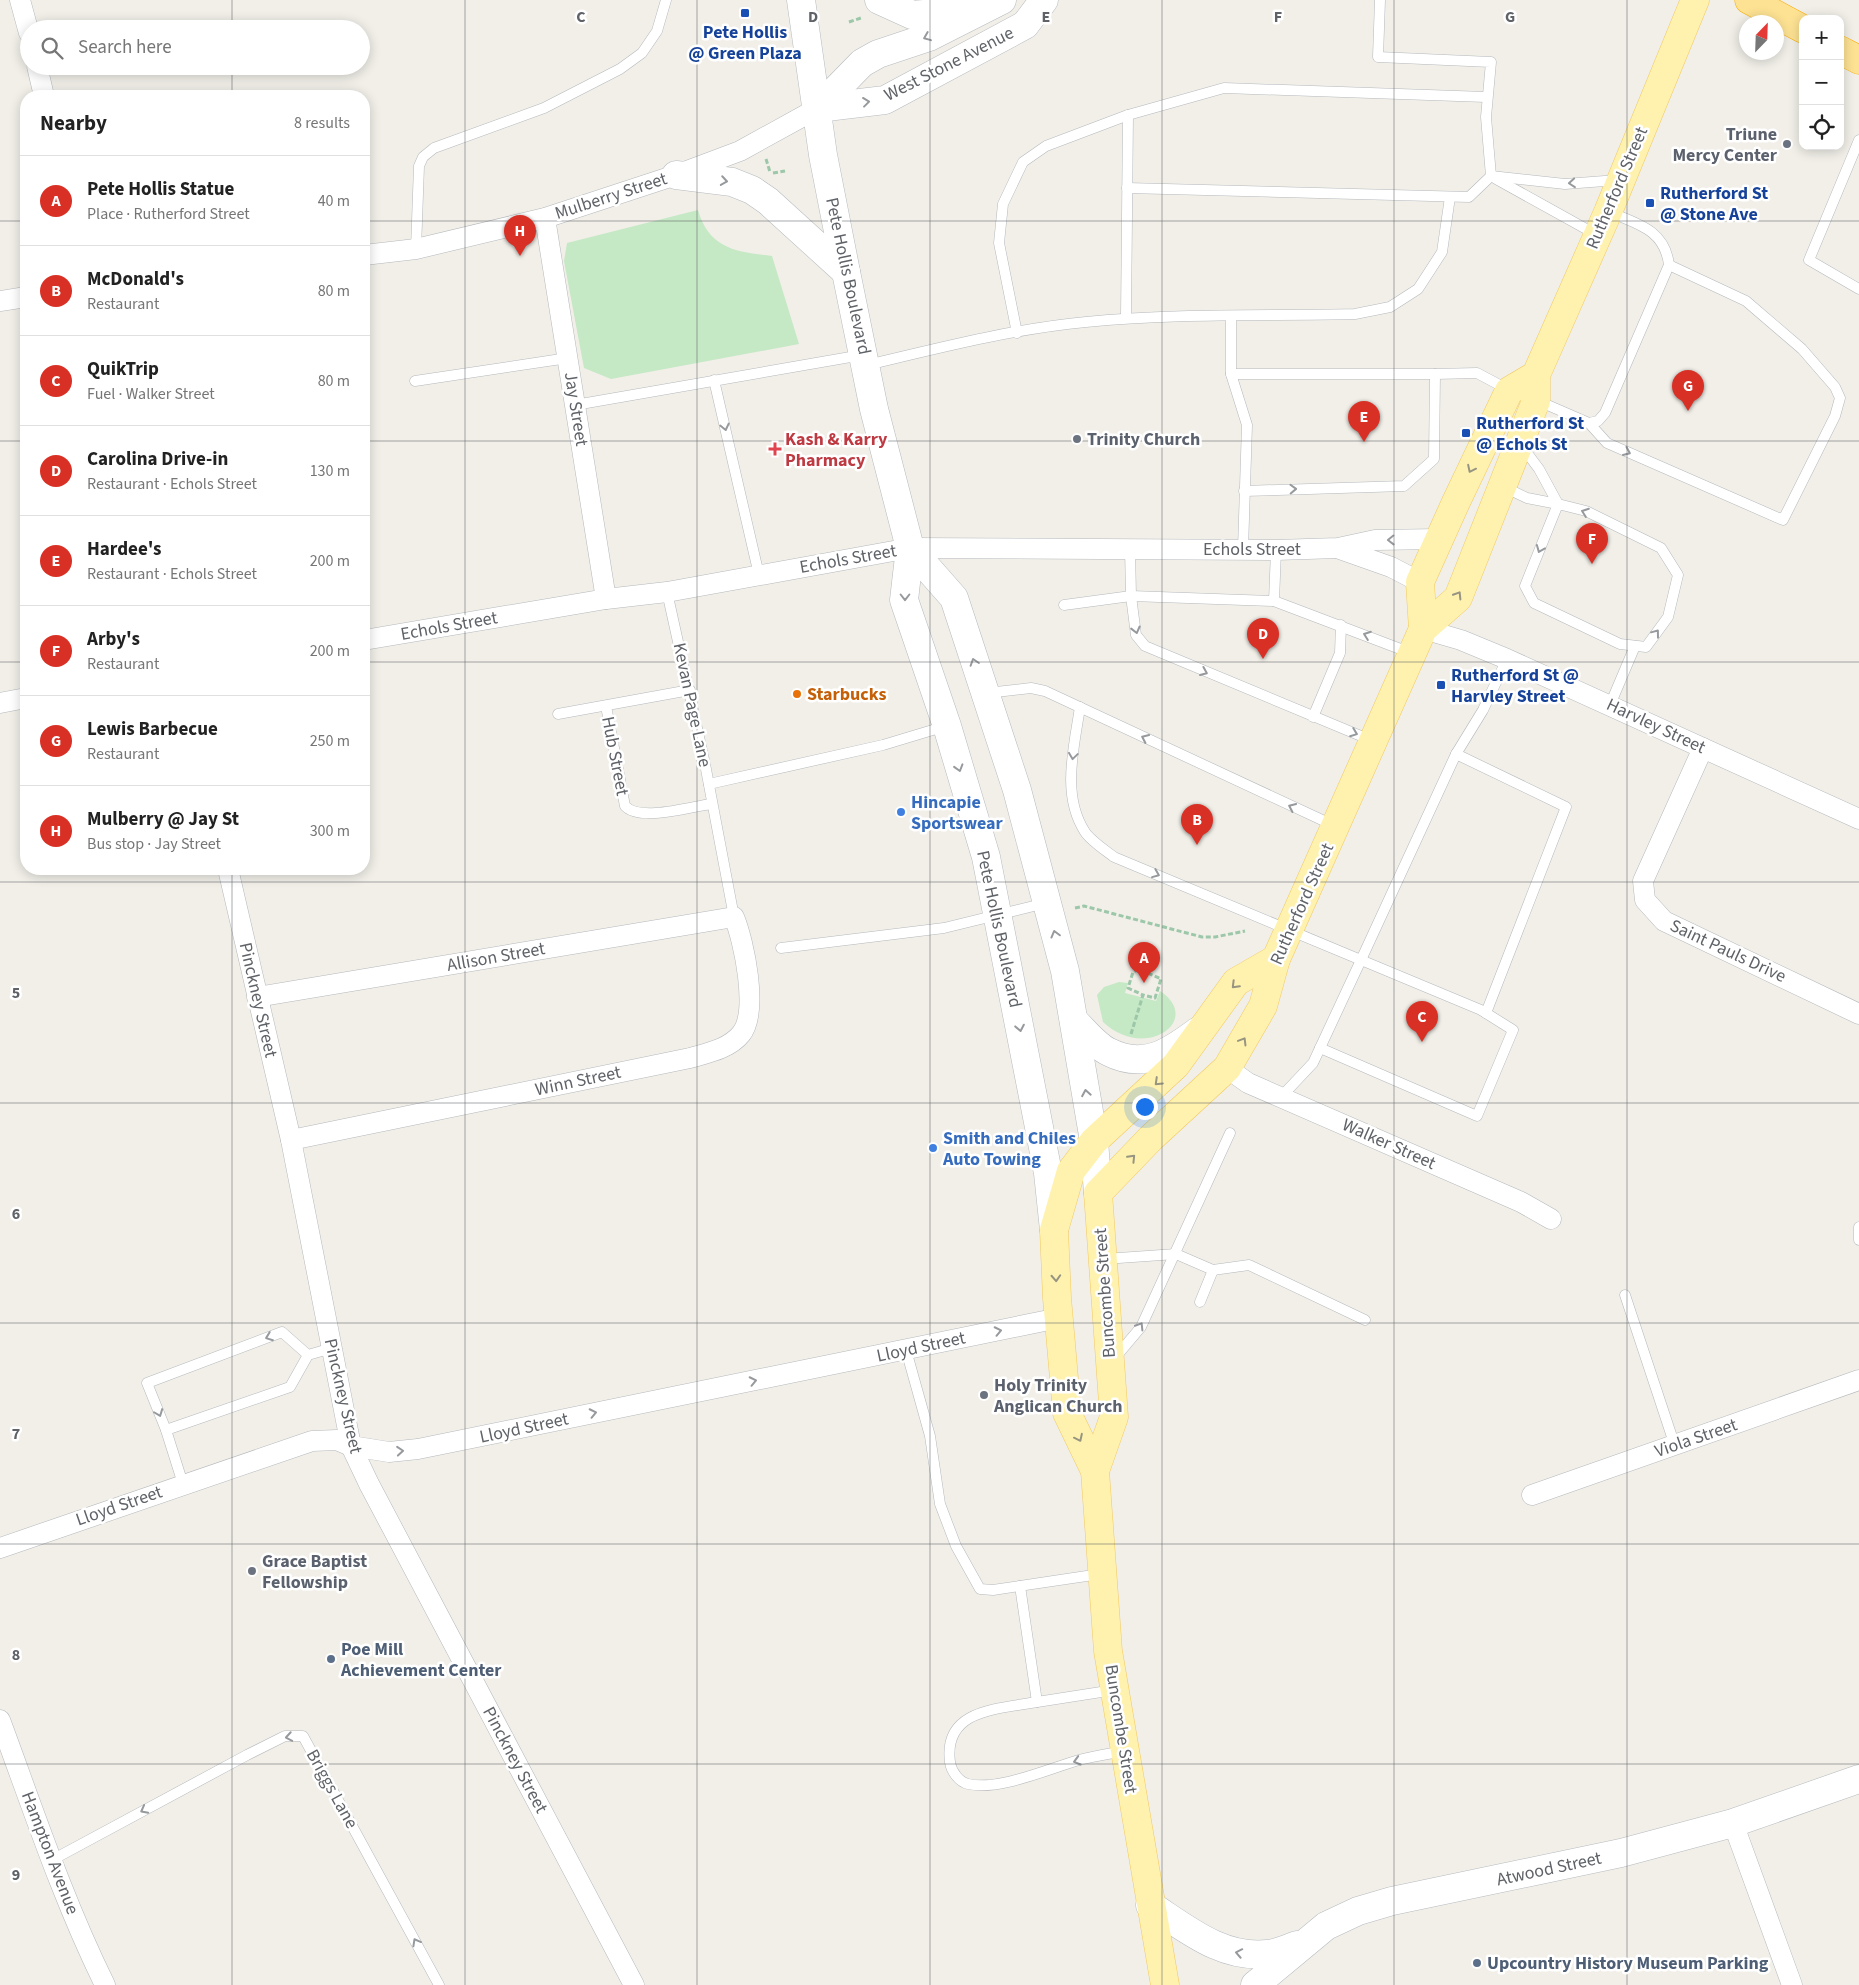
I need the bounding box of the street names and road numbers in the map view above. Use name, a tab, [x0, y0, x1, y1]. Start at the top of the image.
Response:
street label: West Stone Avenue	[880, 20, 1018, 108]
street label: Rutherford Street	[1580, 123, 1654, 253]
street label: Mulberry Street	[552, 166, 670, 226]
street label: Pete Hollis Boulevard	[819, 195, 877, 357]
street label: Jay Street	[558, 370, 594, 448]
street label: Echols Street	[1203, 537, 1301, 562]
street label: Echols Street	[798, 538, 898, 580]
street label: Echols Street	[399, 605, 499, 647]
street label: Kevan Page Lane	[667, 641, 717, 769]
street label: Harvley Street	[1602, 692, 1710, 760]
street label: Hub Street	[595, 714, 635, 798]
street label: Rutherford Street	[1264, 839, 1340, 969]
street label: Pete Hollis Boulevard	[970, 848, 1028, 1010]
street label: Saint Pauls Drive	[1666, 913, 1790, 989]
street label: Allison Street	[445, 936, 547, 978]
street label: Pinckney Street	[233, 940, 283, 1060]
street label: Winn Street	[533, 1060, 623, 1102]
street label: Walker Street	[1338, 1112, 1440, 1176]
street label: Buncombe Street	[1088, 1227, 1122, 1359]
street label: Lloyd Street	[874, 1325, 968, 1369]
street label: Pinckney Street	[318, 1336, 368, 1456]
street label: Lloyd Street	[477, 1406, 571, 1450]
street label: Viola Street	[1651, 1412, 1741, 1464]
street label: Lloyd Street	[72, 1480, 166, 1532]
street label: Buncombe Street	[1098, 1663, 1144, 1795]
street label: Pinckney Street	[476, 1702, 554, 1818]
street label: Briggs Lane	[300, 1745, 364, 1833]
street label: Hampton Avenue	[15, 1788, 85, 1918]
street label: Atwood Street	[1494, 1846, 1604, 1892]

